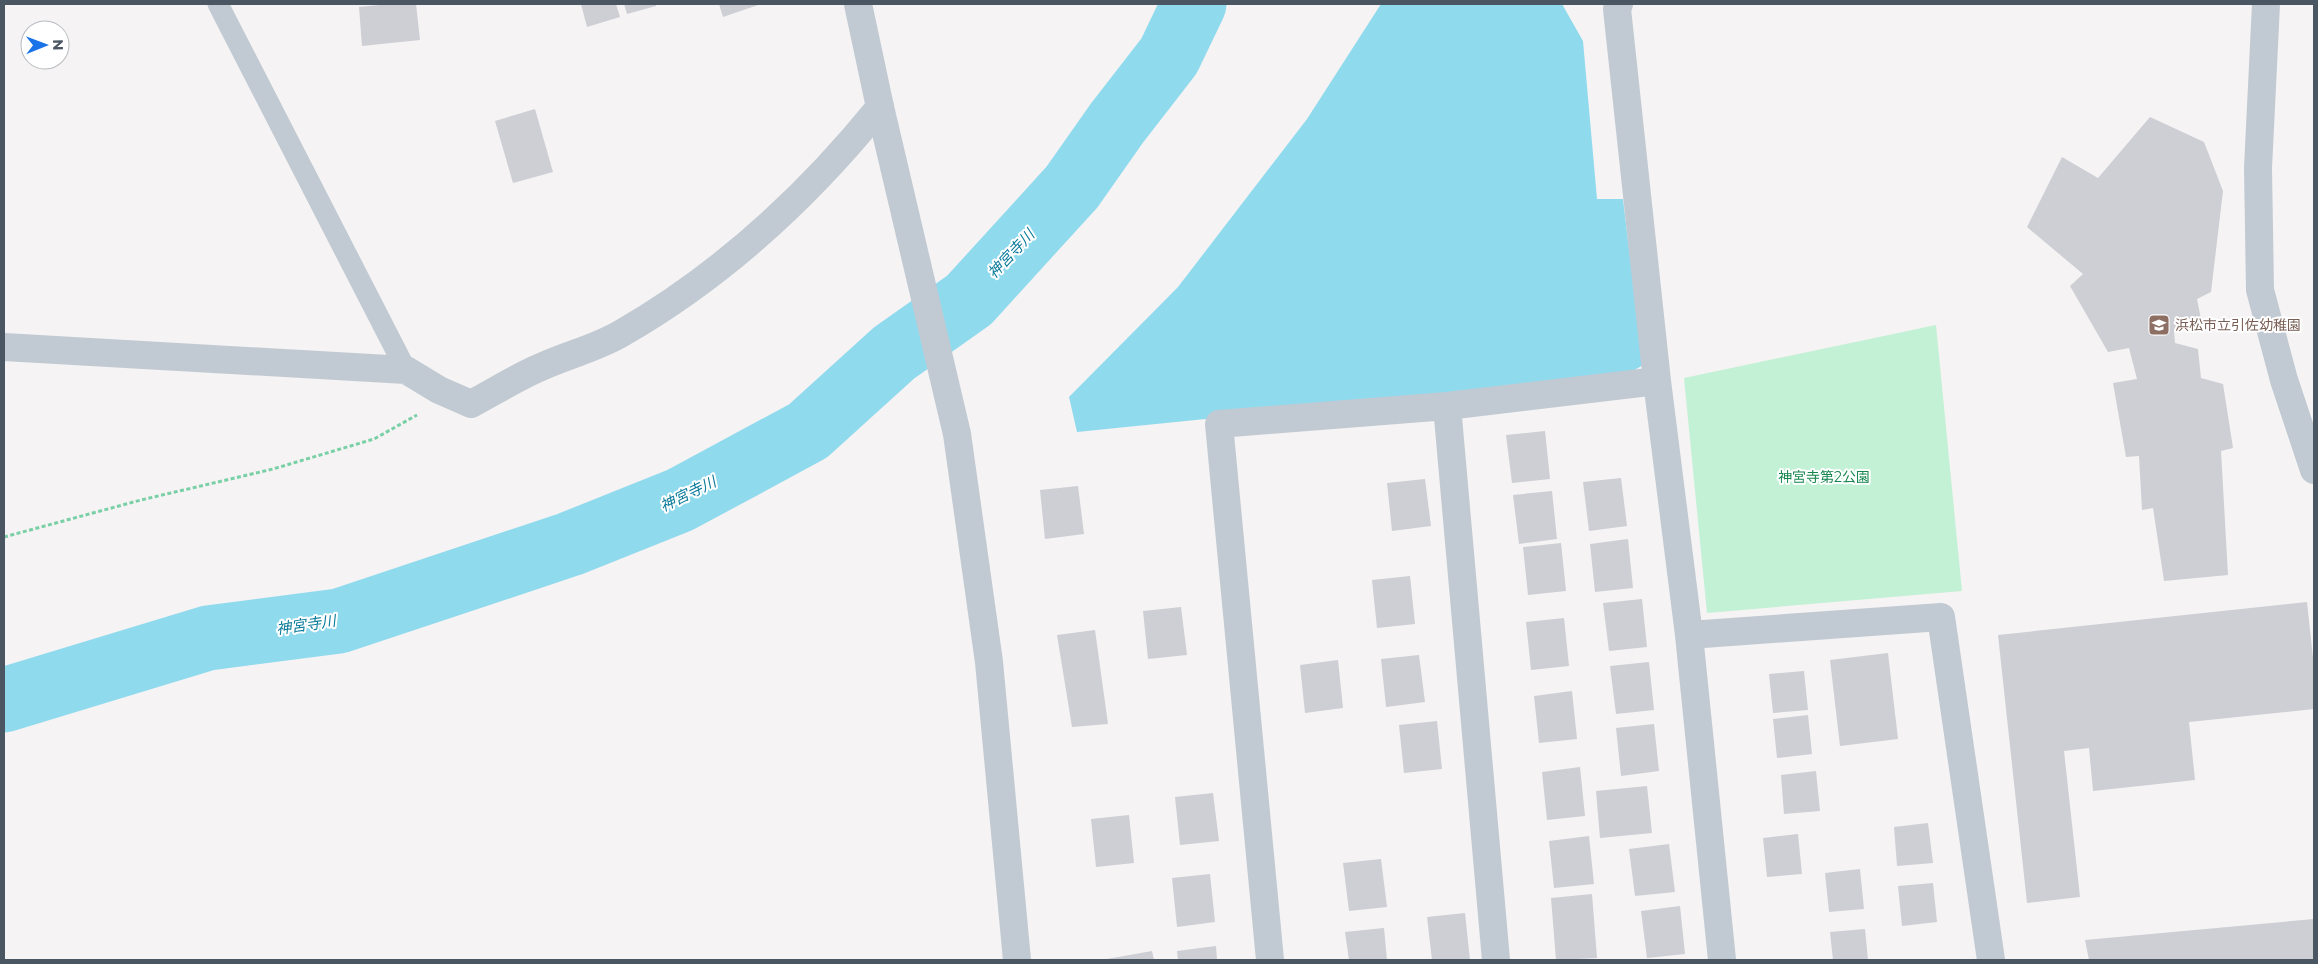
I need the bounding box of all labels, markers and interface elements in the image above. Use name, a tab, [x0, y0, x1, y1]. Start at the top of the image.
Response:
north arrow	[20, 20, 70, 70]
text: N	[49, 39, 67, 51]
water label: 神宮寺川	[983, 224, 1039, 282]
school or university icon: 浜松市立引佐幼稚園	[2147, 313, 2171, 337]
place label: 浜松市立引佐幼稚園	[2175, 316, 2301, 334]
park label: 神宮寺第2公園	[1778, 468, 1870, 486]
water label: 神宮寺川	[657, 471, 721, 515]
water label: 神宮寺川	[275, 611, 339, 638]

